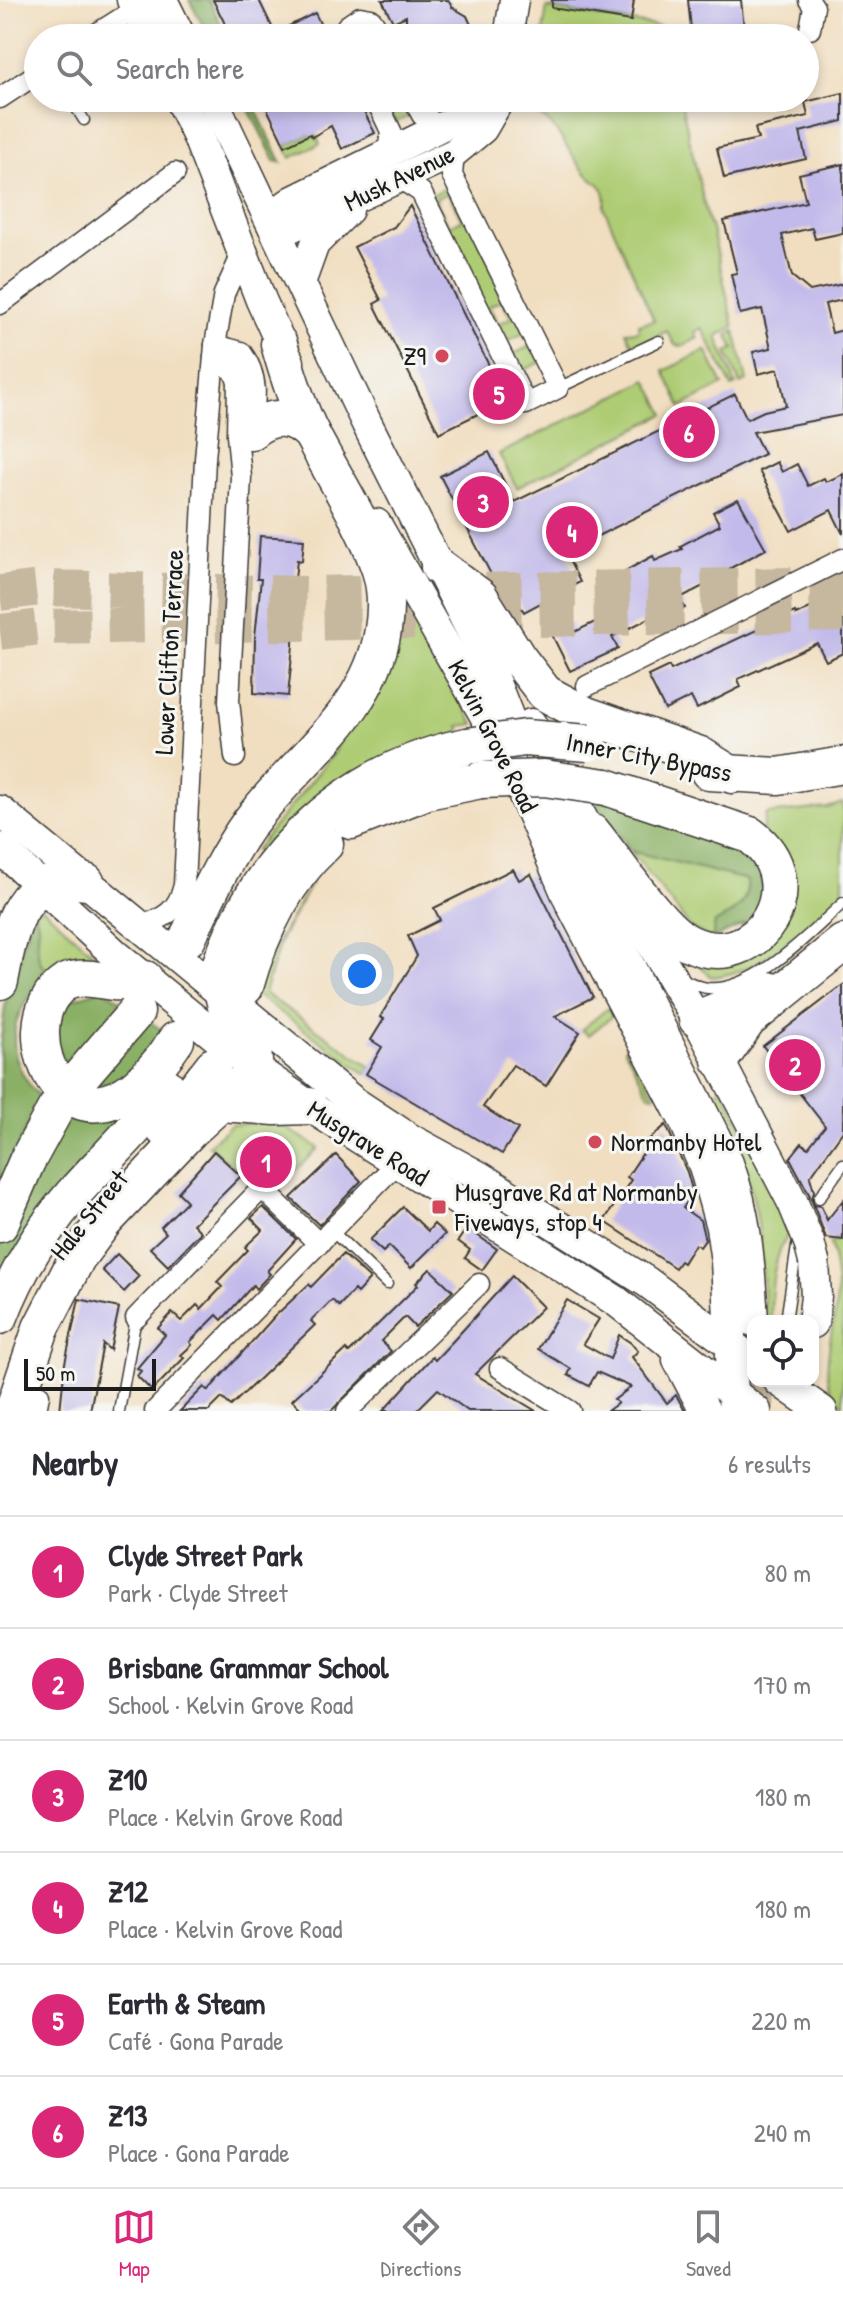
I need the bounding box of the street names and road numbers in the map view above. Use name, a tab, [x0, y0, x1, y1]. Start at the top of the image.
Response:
street label: Musk Avenue	[338, 136, 460, 219]
street label: Lower Clifton Terrace	[146, 549, 191, 755]
street label: Kelvin Grove Road	[440, 653, 547, 818]
street label: Inner City Bypass	[564, 723, 735, 790]
street label: Musgrave Road	[301, 1091, 436, 1194]
street label: Hale Street	[42, 1162, 136, 1267]

